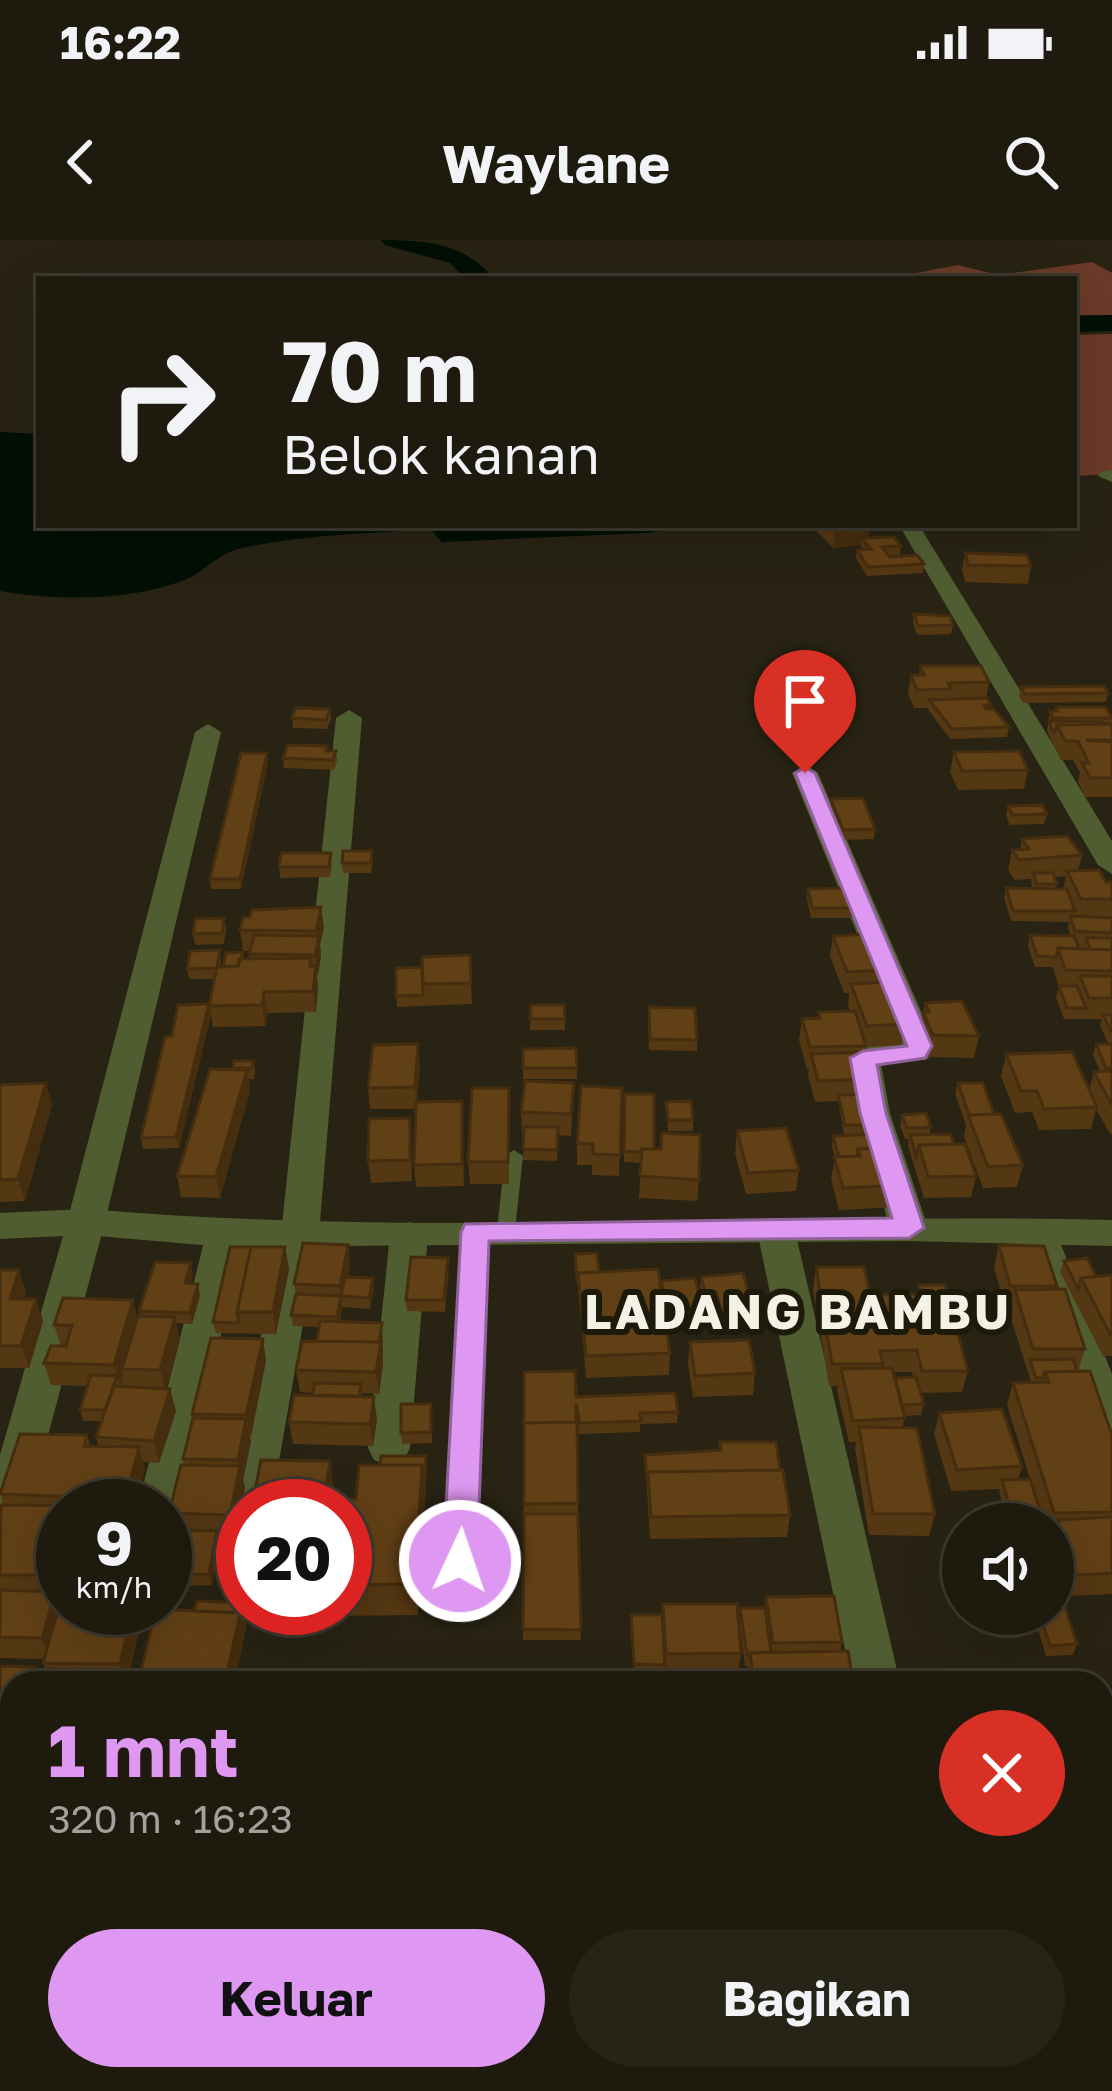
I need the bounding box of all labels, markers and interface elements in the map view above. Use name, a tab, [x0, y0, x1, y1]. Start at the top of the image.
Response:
text: 16:22	[60, 15, 181, 69]
icon: back	[48, 129, 114, 195]
icon: search	[998, 129, 1064, 195]
text: Waylane	[442, 130, 670, 195]
text: 70 m	[282, 320, 477, 420]
icon: right	[84, 324, 240, 480]
text: Belok kanan	[282, 421, 600, 486]
pin	[754, 650, 856, 773]
icon: arrive	[772, 668, 838, 734]
district label: LADANG BAMBU	[584, 1282, 1012, 1340]
speed limit sign: 20	[216, 1479, 372, 1635]
position arrow	[397, 1498, 523, 1624]
map controls	[942, 1503, 1074, 1635]
button: sound	[942, 1503, 1074, 1635]
text: 9	[95, 1506, 133, 1578]
text: km/h	[76, 1569, 152, 1605]
text: 1 mnt	[48, 1706, 238, 1793]
button: close	[939, 1710, 1065, 1836]
text: 320 m · 16:23	[48, 1795, 293, 1842]
button: Keluar	[48, 1929, 545, 2067]
button: Bagikan	[569, 1929, 1065, 2067]

